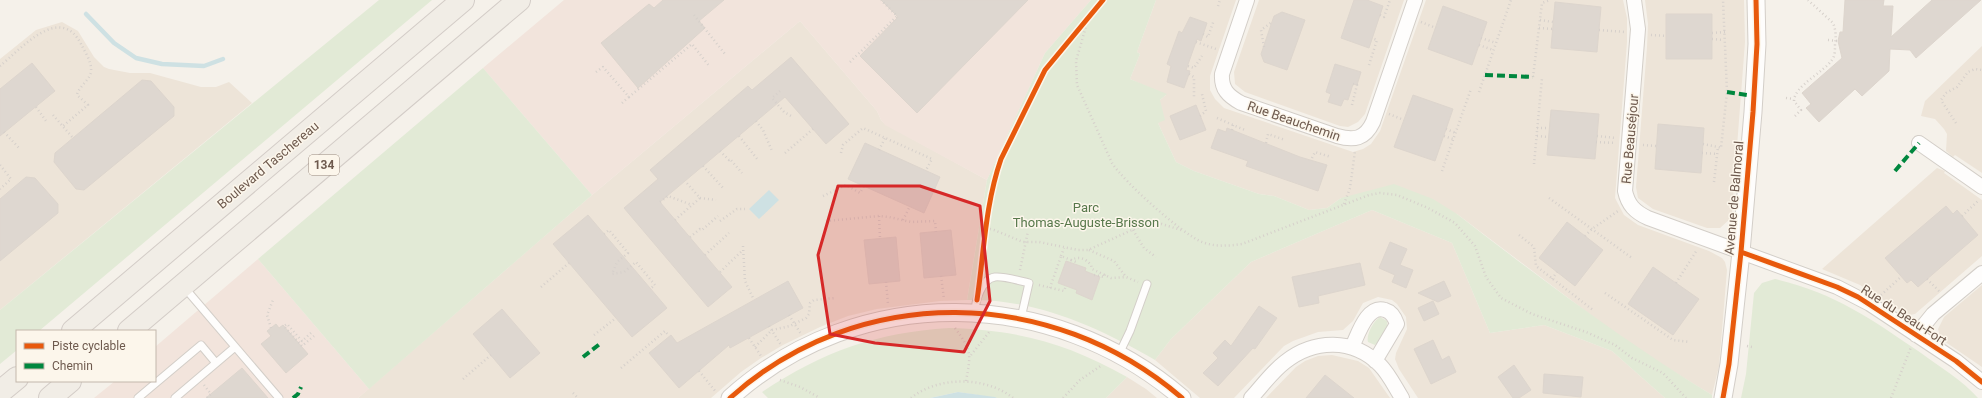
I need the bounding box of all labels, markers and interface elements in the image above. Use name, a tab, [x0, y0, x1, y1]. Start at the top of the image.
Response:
street label: Rue Beauséjour	[1619, 93, 1641, 185]
street label: Rue Beauchemin	[1246, 98, 1342, 144]
street label: Boulevard Taschereau	[214, 118, 322, 212]
street label: Avenue de Balmoral	[1722, 140, 1746, 256]
road number: 134	[309, 155, 339, 175]
park label: Parc Thomas-Auguste-Brisson	[1013, 200, 1159, 230]
street label: Rue du Beau-Fort	[1858, 282, 1950, 348]
legend	[16, 330, 156, 382]
text: Piste cyclable	[52, 339, 126, 353]
text: Chemin	[52, 359, 93, 373]

